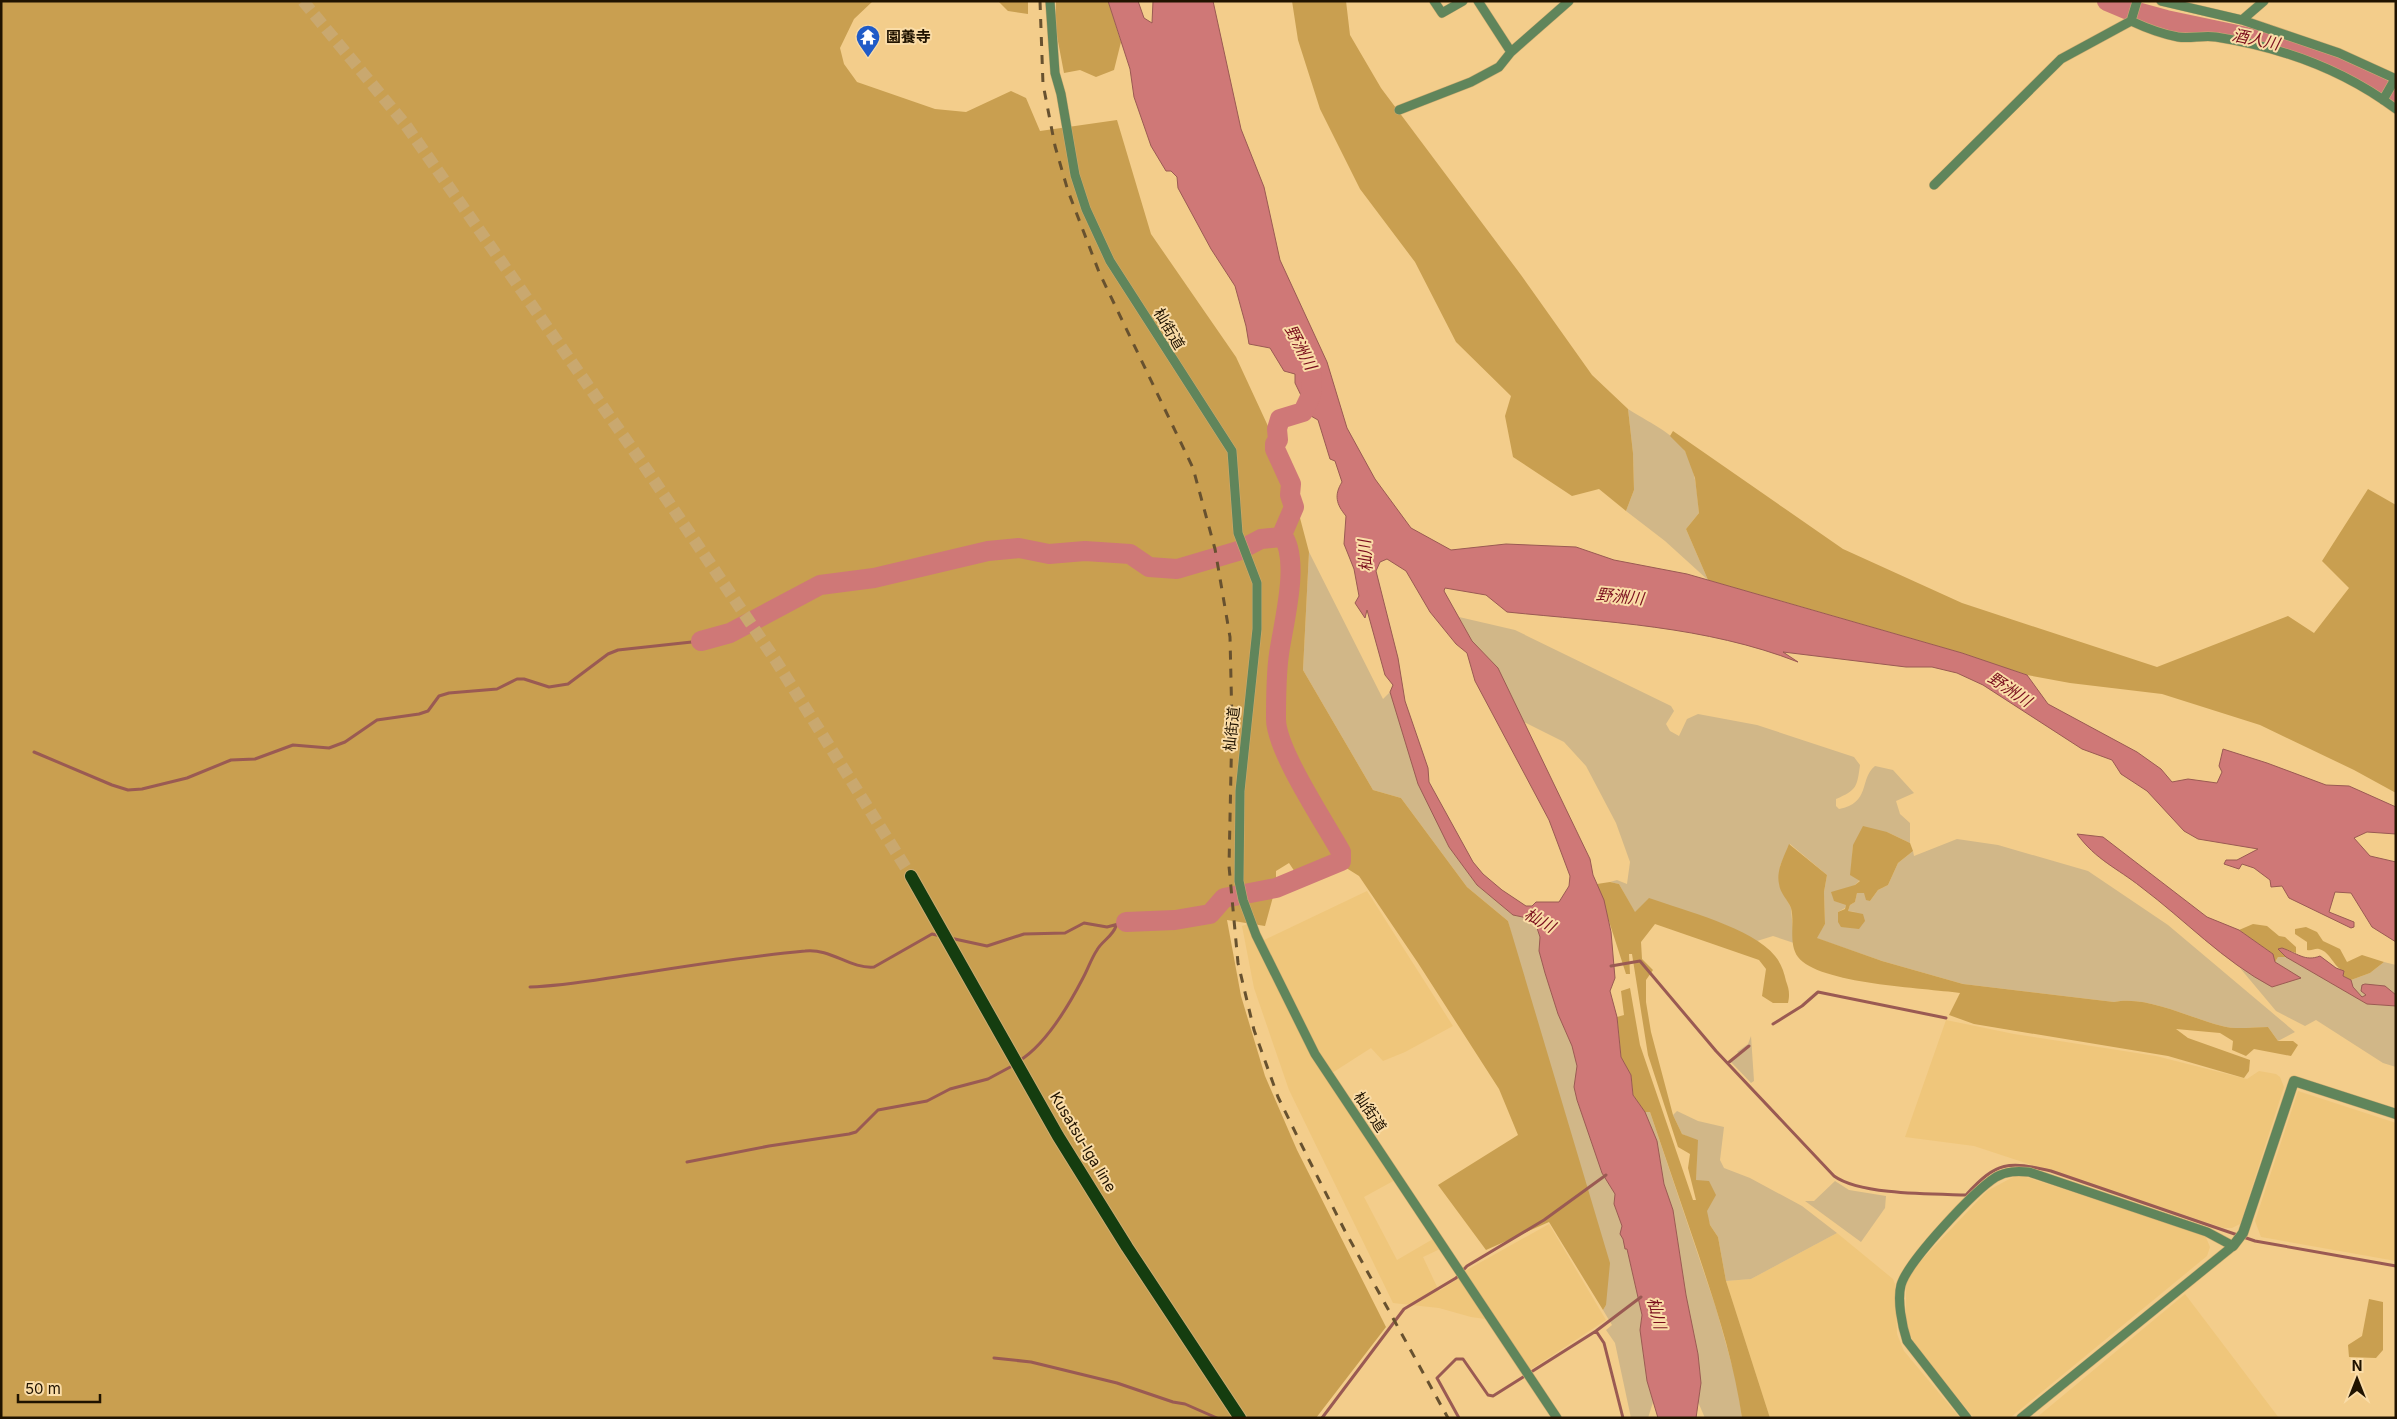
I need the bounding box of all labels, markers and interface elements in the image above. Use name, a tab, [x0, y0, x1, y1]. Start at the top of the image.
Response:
temple icon: 園養寺	[855, 24, 881, 58]
water label: 酒人川	[2230, 24, 2284, 54]
place label: 園養寺	[886, 27, 931, 46]
street label: 杣街道	[1150, 305, 1189, 353]
water label: 野洲川	[1281, 321, 1322, 375]
water label: 杣川	[1354, 537, 1376, 573]
water label: 野洲川	[1595, 584, 1647, 609]
water label: 野洲川	[1985, 667, 2037, 712]
street label: 杣街道	[1220, 706, 1243, 752]
water label: 杣川	[1521, 903, 1561, 937]
street label: Kusatsu-Iga line	[1046, 1088, 1121, 1195]
street label: 杣街道	[1350, 1088, 1391, 1136]
water label: 杣川	[1643, 1295, 1671, 1333]
north arrow	[2332, 1354, 2382, 1404]
text: N	[2352, 1357, 2362, 1374]
scale bar	[18, 1372, 100, 1404]
text: 50 m	[25, 1379, 61, 1398]

